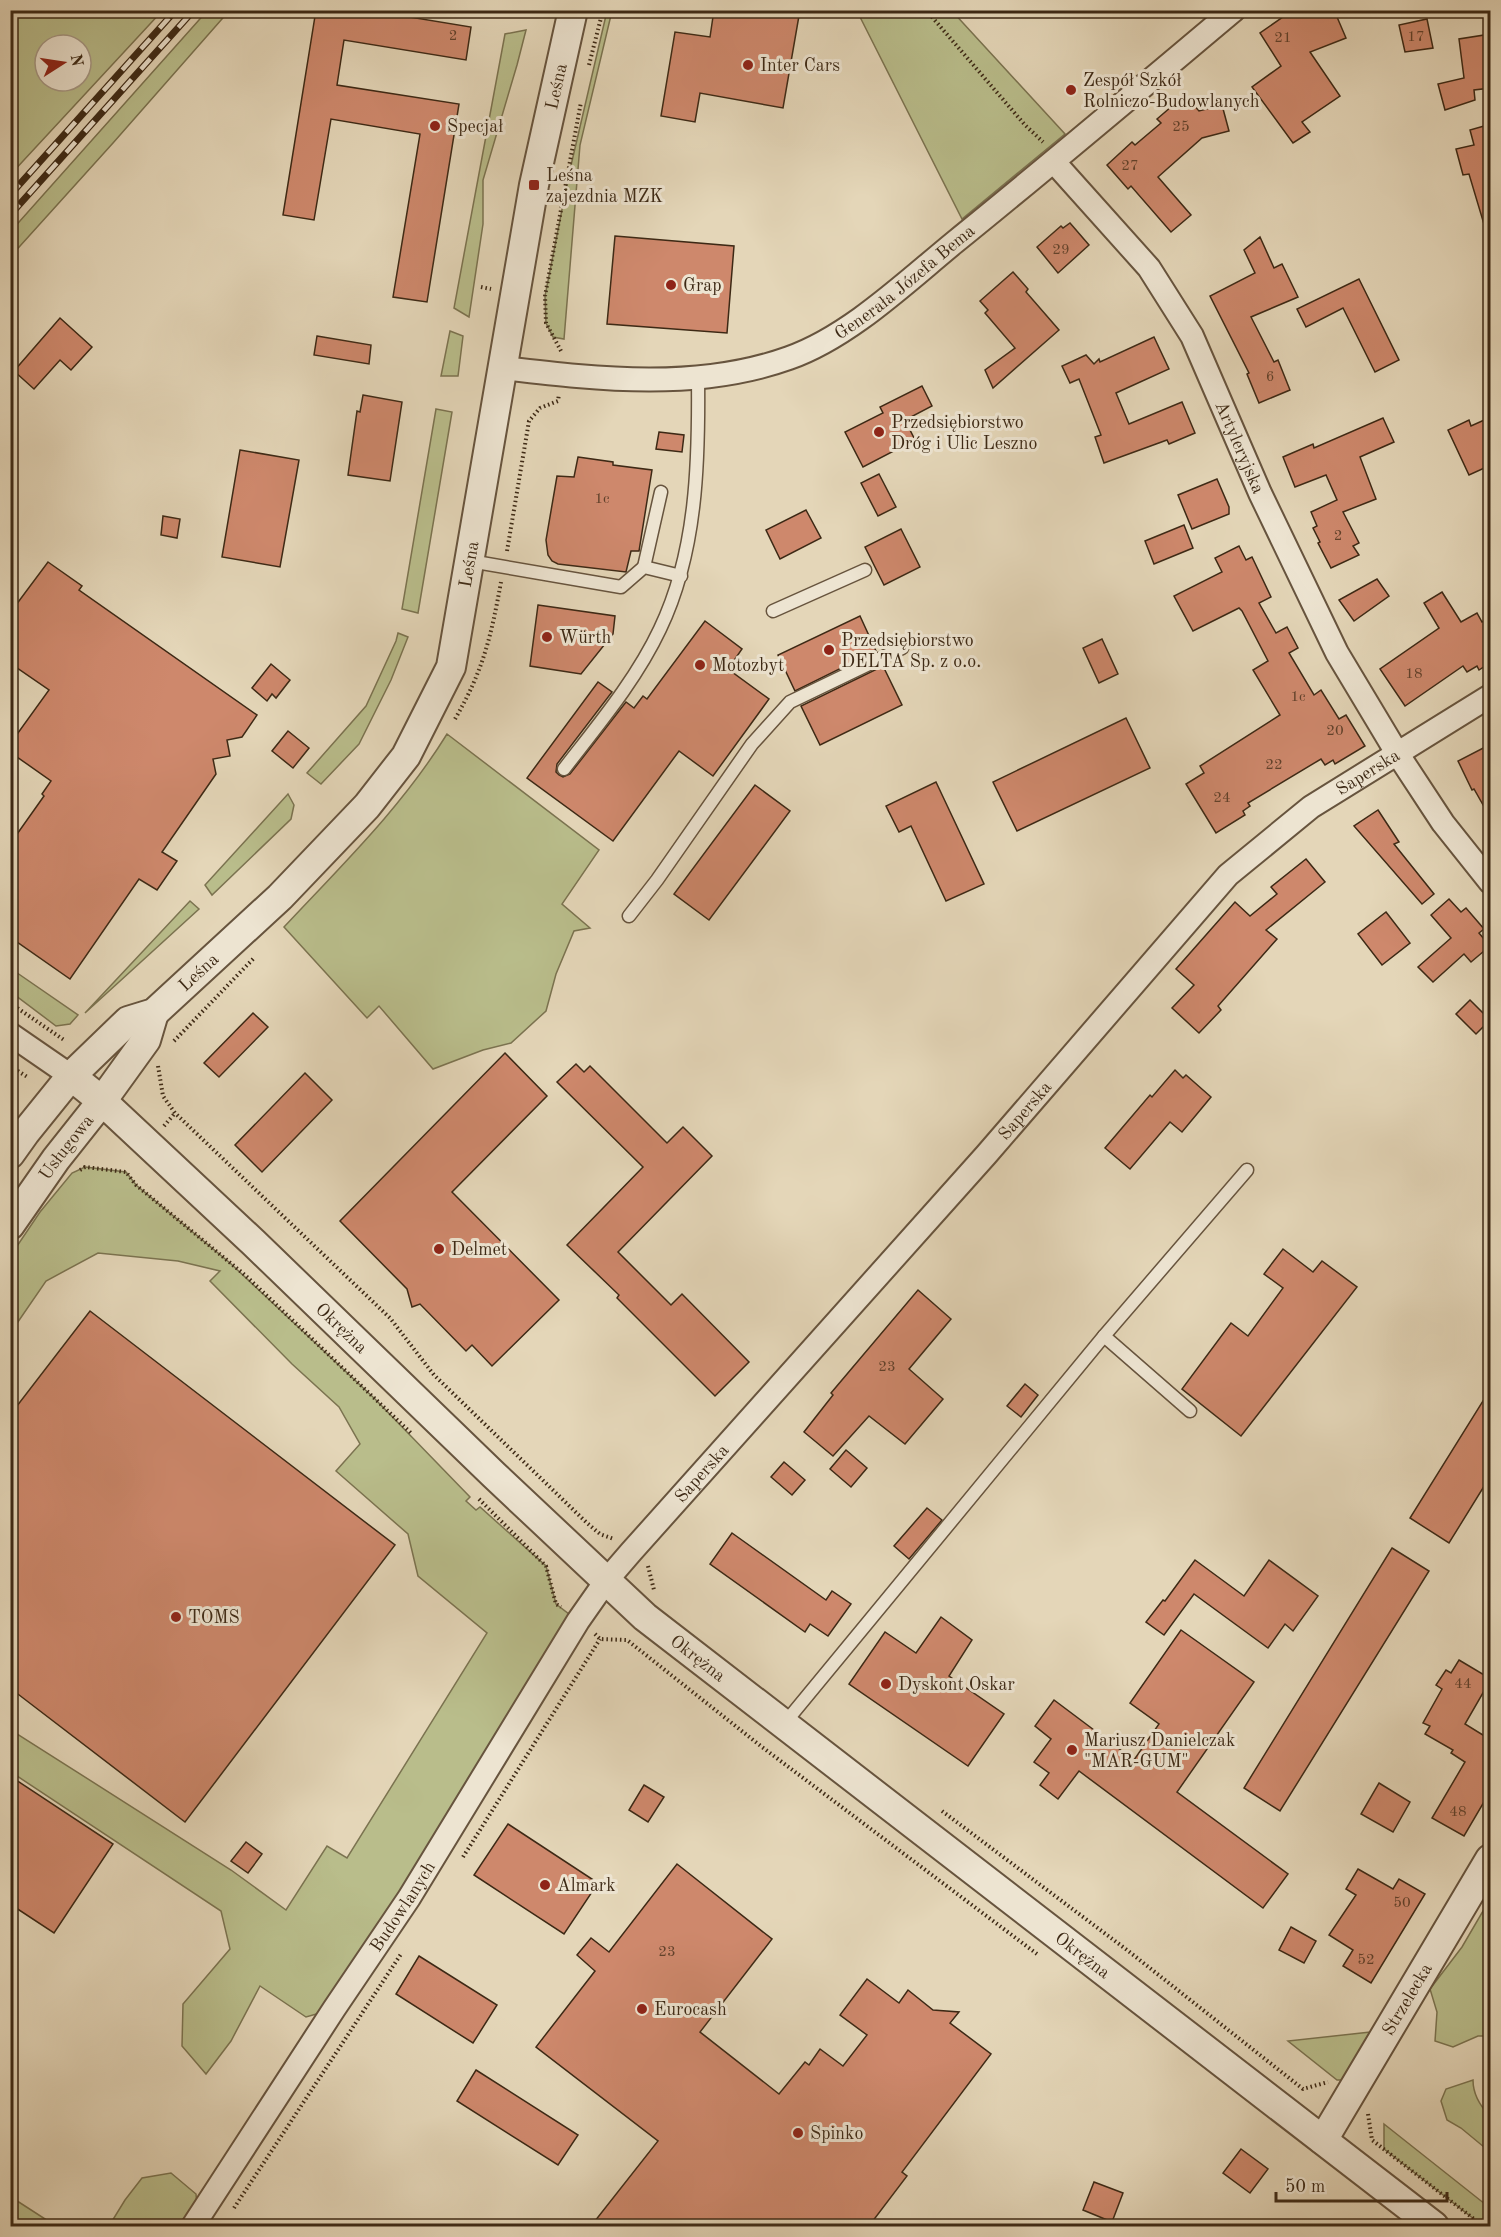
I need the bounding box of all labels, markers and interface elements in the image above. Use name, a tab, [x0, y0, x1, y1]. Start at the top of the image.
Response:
house number: 2	[449, 29, 457, 44]
house number: 17	[1407, 30, 1425, 45]
house number: 21	[1274, 31, 1292, 46]
north arrow	[33, 33, 93, 93]
text: N	[67, 53, 85, 69]
place label: Inter Cars	[760, 57, 840, 75]
marker: Inter Cars	[741, 58, 755, 72]
street label: Leśna	[543, 62, 571, 111]
place label: Zespół Szkół Rolniczo-Budowlanych	[1083, 72, 1260, 111]
marker: Zespół Szkół Rolniczo-Budowlanych	[1064, 83, 1078, 97]
place label: Specjał	[447, 118, 503, 136]
marker: Specjał	[428, 119, 442, 133]
house number: 25	[1172, 120, 1190, 135]
house number: 27	[1121, 159, 1139, 174]
place label: Leśna zajezdnia MZK	[546, 167, 663, 206]
marker: Leśna zajezdnia MZK	[527, 178, 541, 192]
street label: Generała Józefa Bema	[832, 222, 979, 343]
house number: 29	[1052, 243, 1070, 258]
place label: Grap	[683, 277, 722, 295]
marker: Grap	[664, 278, 678, 292]
house number: 6	[1266, 370, 1274, 385]
street label: Artyleryjska	[1211, 399, 1267, 497]
place label: Przedsiębiorstwo Dróg i Ulic Leszno	[891, 414, 1037, 453]
marker: Przedsiębiorstwo Dróg i Ulic Leszno	[872, 425, 886, 439]
house number: 1c	[594, 492, 610, 507]
house number: 2	[1334, 529, 1342, 544]
street label: Leśna	[457, 540, 483, 589]
place label: Würth	[559, 629, 612, 647]
marker: Würth	[540, 630, 554, 644]
place label: Przedsiębiorstwo DELTA Sp. z o.o.	[841, 632, 981, 671]
marker: Przedsiębiorstwo DELTA Sp. z o.o.	[822, 643, 836, 657]
place label: Motozbyt	[712, 657, 784, 675]
marker: Motozbyt	[693, 658, 707, 672]
house number: 18	[1405, 667, 1423, 682]
house number: 1c	[1290, 690, 1306, 705]
house number: 20	[1326, 724, 1344, 739]
street label: Saperska	[1333, 746, 1403, 799]
house number: 22	[1265, 758, 1283, 773]
house number: 24	[1213, 791, 1231, 806]
street label: Leśna	[176, 950, 223, 995]
street label: Saperska	[995, 1078, 1056, 1144]
street label: Usługowa	[36, 1112, 98, 1184]
place label: Delmet	[451, 1241, 507, 1259]
marker: Delmet	[432, 1242, 446, 1256]
street label: Okrężna	[312, 1300, 371, 1357]
house number: 23	[878, 1360, 896, 1375]
street label: Saperska	[672, 1441, 733, 1506]
place label: TOMS	[188, 1609, 240, 1627]
marker: TOMS	[169, 1610, 183, 1624]
street label: Okrężna	[667, 1632, 728, 1686]
place label: Dyskont Oskar	[898, 1676, 1015, 1694]
marker: Dyskont Oskar	[879, 1677, 893, 1691]
house number: 44	[1454, 1677, 1472, 1692]
place label: Mariusz Danielczak "MAR-GUM"	[1084, 1732, 1235, 1771]
marker: Mariusz Danielczak "MAR-GUM"	[1065, 1743, 1079, 1757]
house number: 48	[1449, 1805, 1467, 1820]
street label: Budowlanych	[367, 1858, 439, 1956]
place label: Almark	[557, 1877, 616, 1895]
marker: Almark	[538, 1878, 552, 1892]
house number: 50	[1393, 1896, 1411, 1911]
street label: Okrężna	[1051, 1929, 1113, 1983]
house number: 23	[658, 1945, 676, 1960]
house number: 52	[1357, 1953, 1375, 1968]
street label: Strzelecka	[1379, 1960, 1436, 2039]
place label: Eurocash	[654, 2001, 727, 2019]
marker: Eurocash	[635, 2002, 649, 2016]
place label: Spinko	[810, 2125, 863, 2143]
marker: Spinko	[791, 2126, 805, 2140]
scale bar	[1276, 2165, 1447, 2203]
text: 50 m	[1285, 2178, 1325, 2196]

